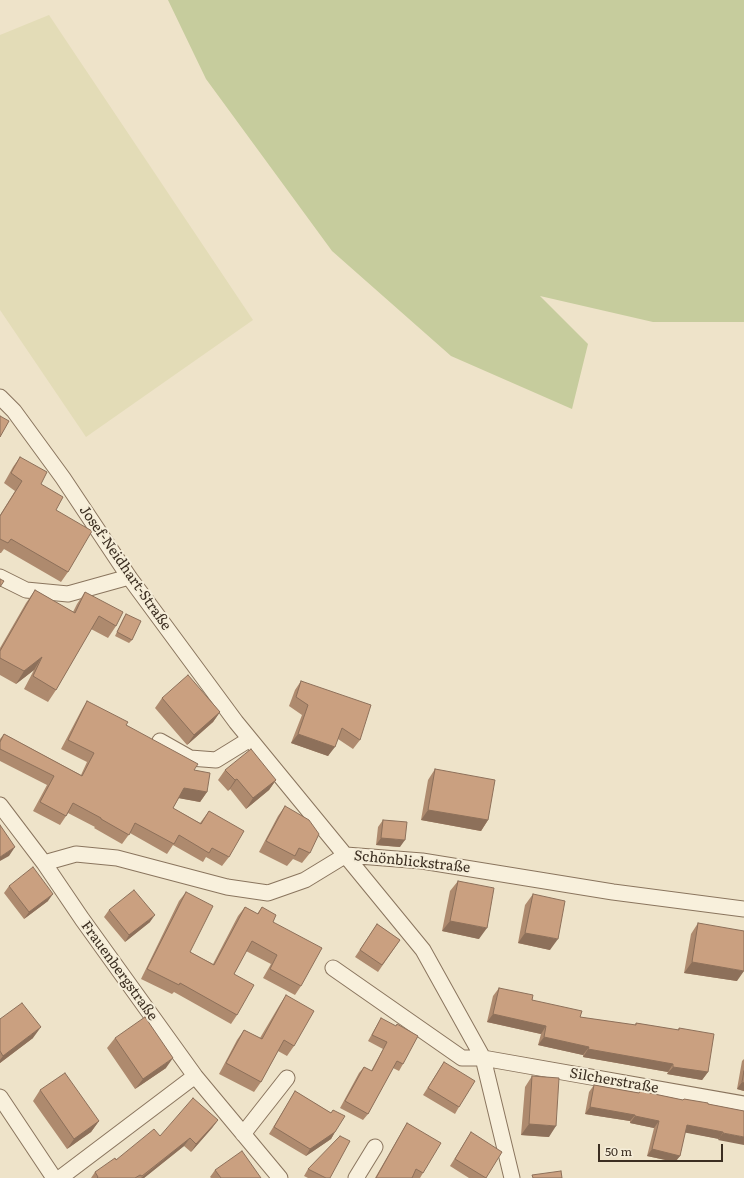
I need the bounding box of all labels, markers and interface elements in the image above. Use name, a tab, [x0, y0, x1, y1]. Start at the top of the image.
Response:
street label: Josef-Neidhart-Straße	[75, 502, 175, 634]
street label: Schönblickstraße	[353, 848, 471, 876]
street label: Frauenbergstraße	[77, 918, 161, 1024]
street label: Silcherstraße	[568, 1065, 660, 1097]
scale bar	[600, 1136, 725, 1162]
text: 50 m	[605, 1142, 632, 1160]

